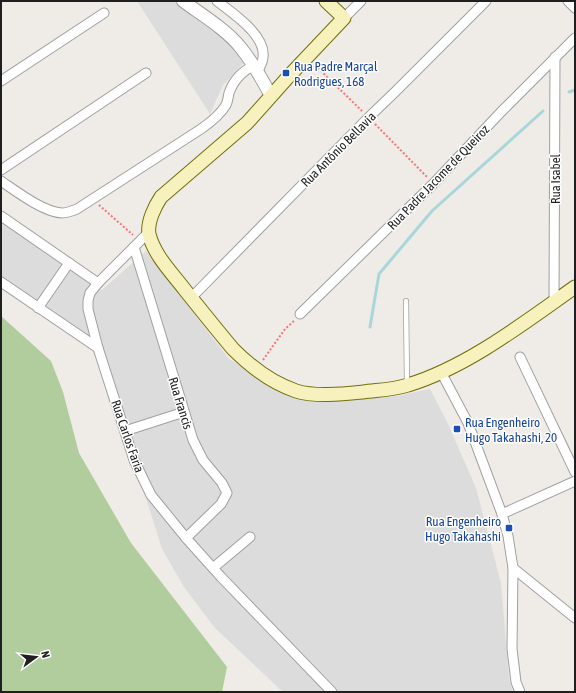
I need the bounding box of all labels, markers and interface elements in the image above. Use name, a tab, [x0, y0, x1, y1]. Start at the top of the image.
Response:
place label: Rua Padre Marçal Rodrigues, 168	[294, 59, 378, 89]
marker: Rua Padre Marçal Rodrigues, 168	[281, 68, 291, 78]
street label: Rua Antônio Bellavia	[298, 109, 379, 190]
street label: Rua Padre Jacome de Queiroz	[384, 122, 493, 233]
street label: Rua Isabel	[548, 153, 563, 204]
street label: Rua Francis	[165, 375, 196, 431]
street label: Rua Carlos Faria	[108, 398, 147, 475]
place label: Rua Engenheiro Hugo Takahashi, 20	[465, 415, 557, 445]
marker: Rua Engenheiro Hugo Takahashi, 20	[452, 424, 462, 434]
place label: Rua Engenheiro Hugo Takahashi	[425, 514, 501, 544]
marker: Rua Engenheiro Hugo Takahashi	[504, 523, 514, 533]
north arrow	[16, 637, 56, 677]
text: N	[39, 650, 52, 659]

